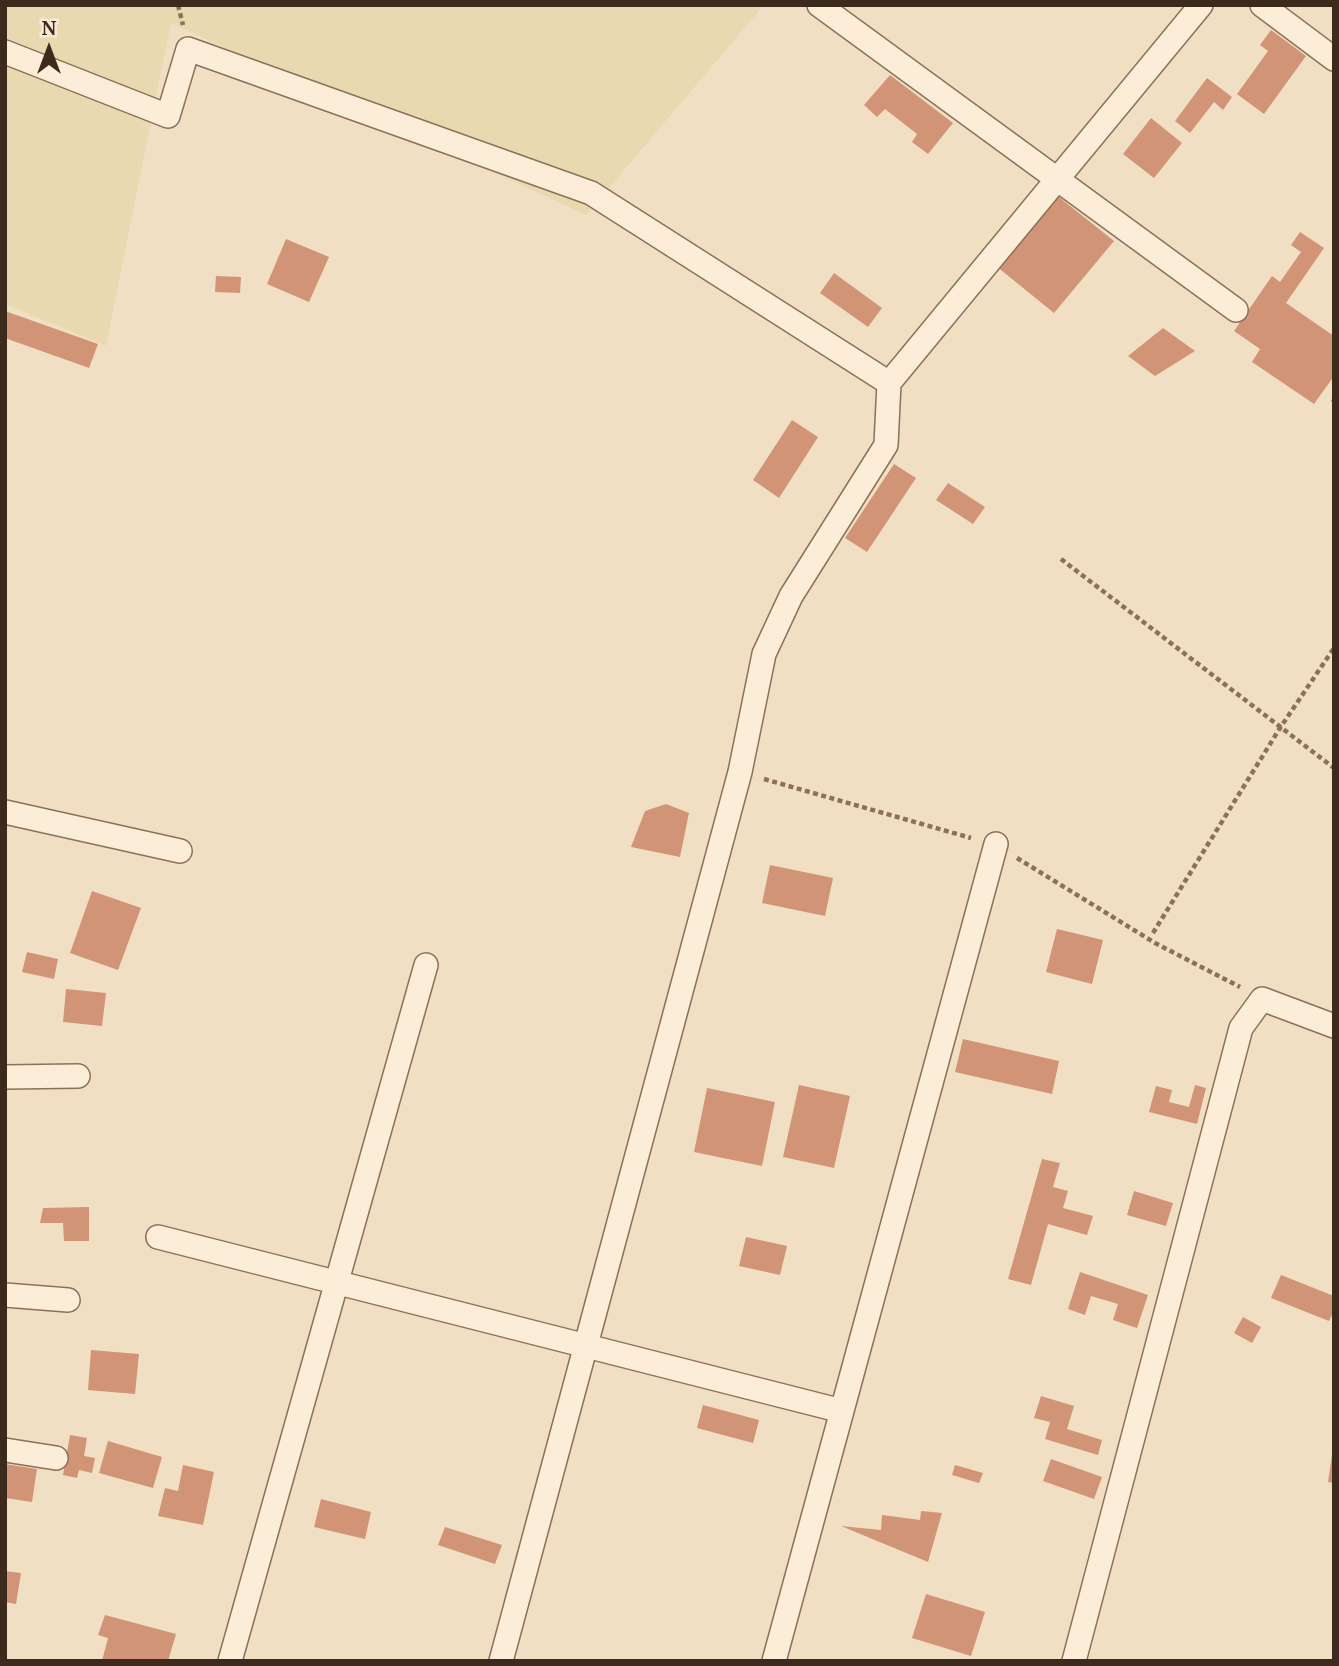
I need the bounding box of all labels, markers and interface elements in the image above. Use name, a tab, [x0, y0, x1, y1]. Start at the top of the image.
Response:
north arrow	[14, 14, 84, 84]
text: N	[42, 15, 56, 41]

